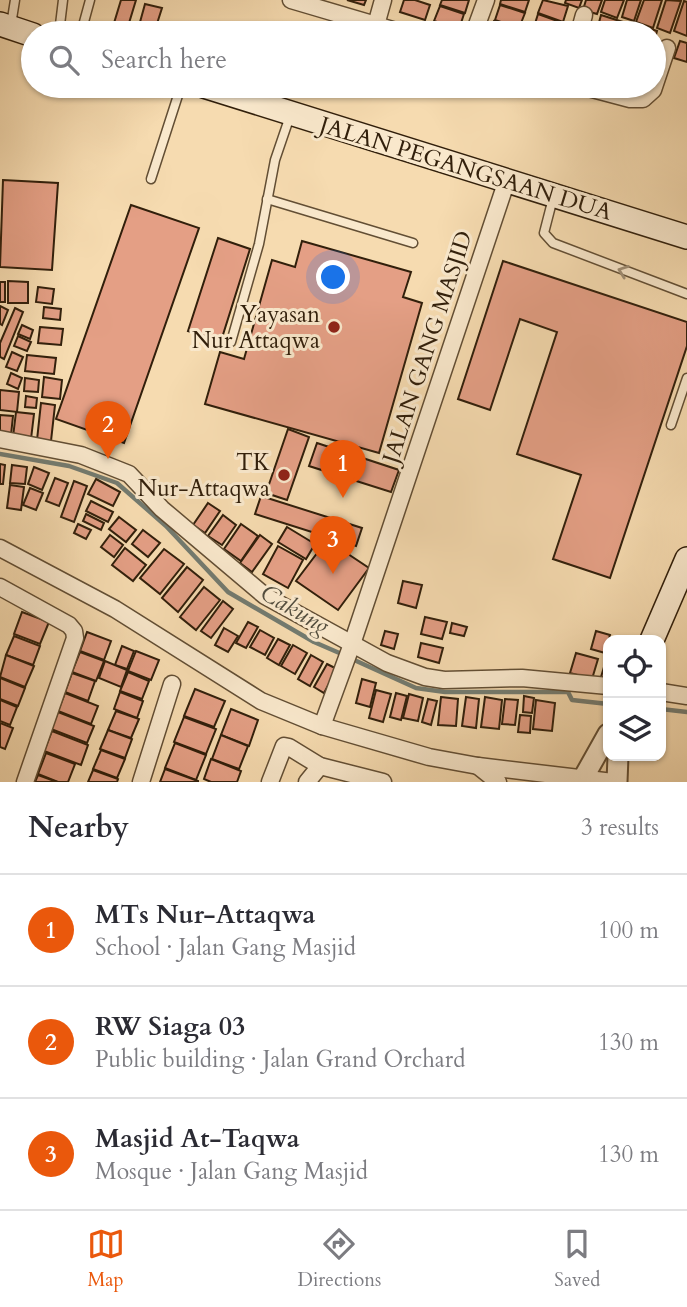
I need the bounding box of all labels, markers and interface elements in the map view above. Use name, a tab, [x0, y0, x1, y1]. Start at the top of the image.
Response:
search box	[21, 21, 666, 98]
icon: search	[45, 41, 83, 79]
text: Search here	[101, 42, 227, 77]
street label: JALAN PEGANGSAAN DUA	[313, 108, 616, 228]
street label: JALAN GANG MASJID	[374, 227, 480, 470]
your location	[316, 260, 350, 294]
one-way arrow	[617, 265, 629, 279]
place label: Yayasan Nur Attaqwa	[192, 299, 320, 356]
marker: Yayasan Nur Attaqwa	[326, 319, 342, 335]
pin: 2	[85, 401, 131, 459]
pin: 1	[320, 440, 366, 498]
place label: TK Nur-Attaqwa	[138, 447, 271, 504]
marker: TK Nur-Attaqwa	[276, 467, 292, 483]
pin: 3	[310, 516, 356, 574]
water label: Cakung	[254, 576, 336, 643]
map controls	[603, 635, 666, 761]
button: locate	[603, 635, 666, 698]
button: layers	[603, 698, 666, 761]
text: Nearby	[28, 807, 129, 848]
text: 3 results	[581, 812, 659, 843]
text: MTs Nur-Attaqwa	[95, 897, 315, 932]
text: 1	[45, 915, 57, 946]
text: 100 m	[598, 915, 659, 946]
text: School · Jalan Gang Masjid	[95, 932, 356, 963]
text: RW Siaga 03	[95, 1009, 245, 1044]
text: 2	[45, 1027, 57, 1058]
text: 130 m	[598, 1027, 659, 1058]
text: Public building · Jalan Grand Orchard	[95, 1044, 465, 1075]
text: Masjid At-Taqwa	[95, 1121, 300, 1156]
text: 3	[45, 1139, 57, 1170]
text: 130 m	[598, 1139, 659, 1170]
text: Mosque · Jalan Gang Masjid	[95, 1156, 368, 1187]
tab: Map	[87, 1225, 125, 1293]
tab: Directions	[298, 1225, 381, 1293]
tab: Saved	[554, 1225, 600, 1293]

